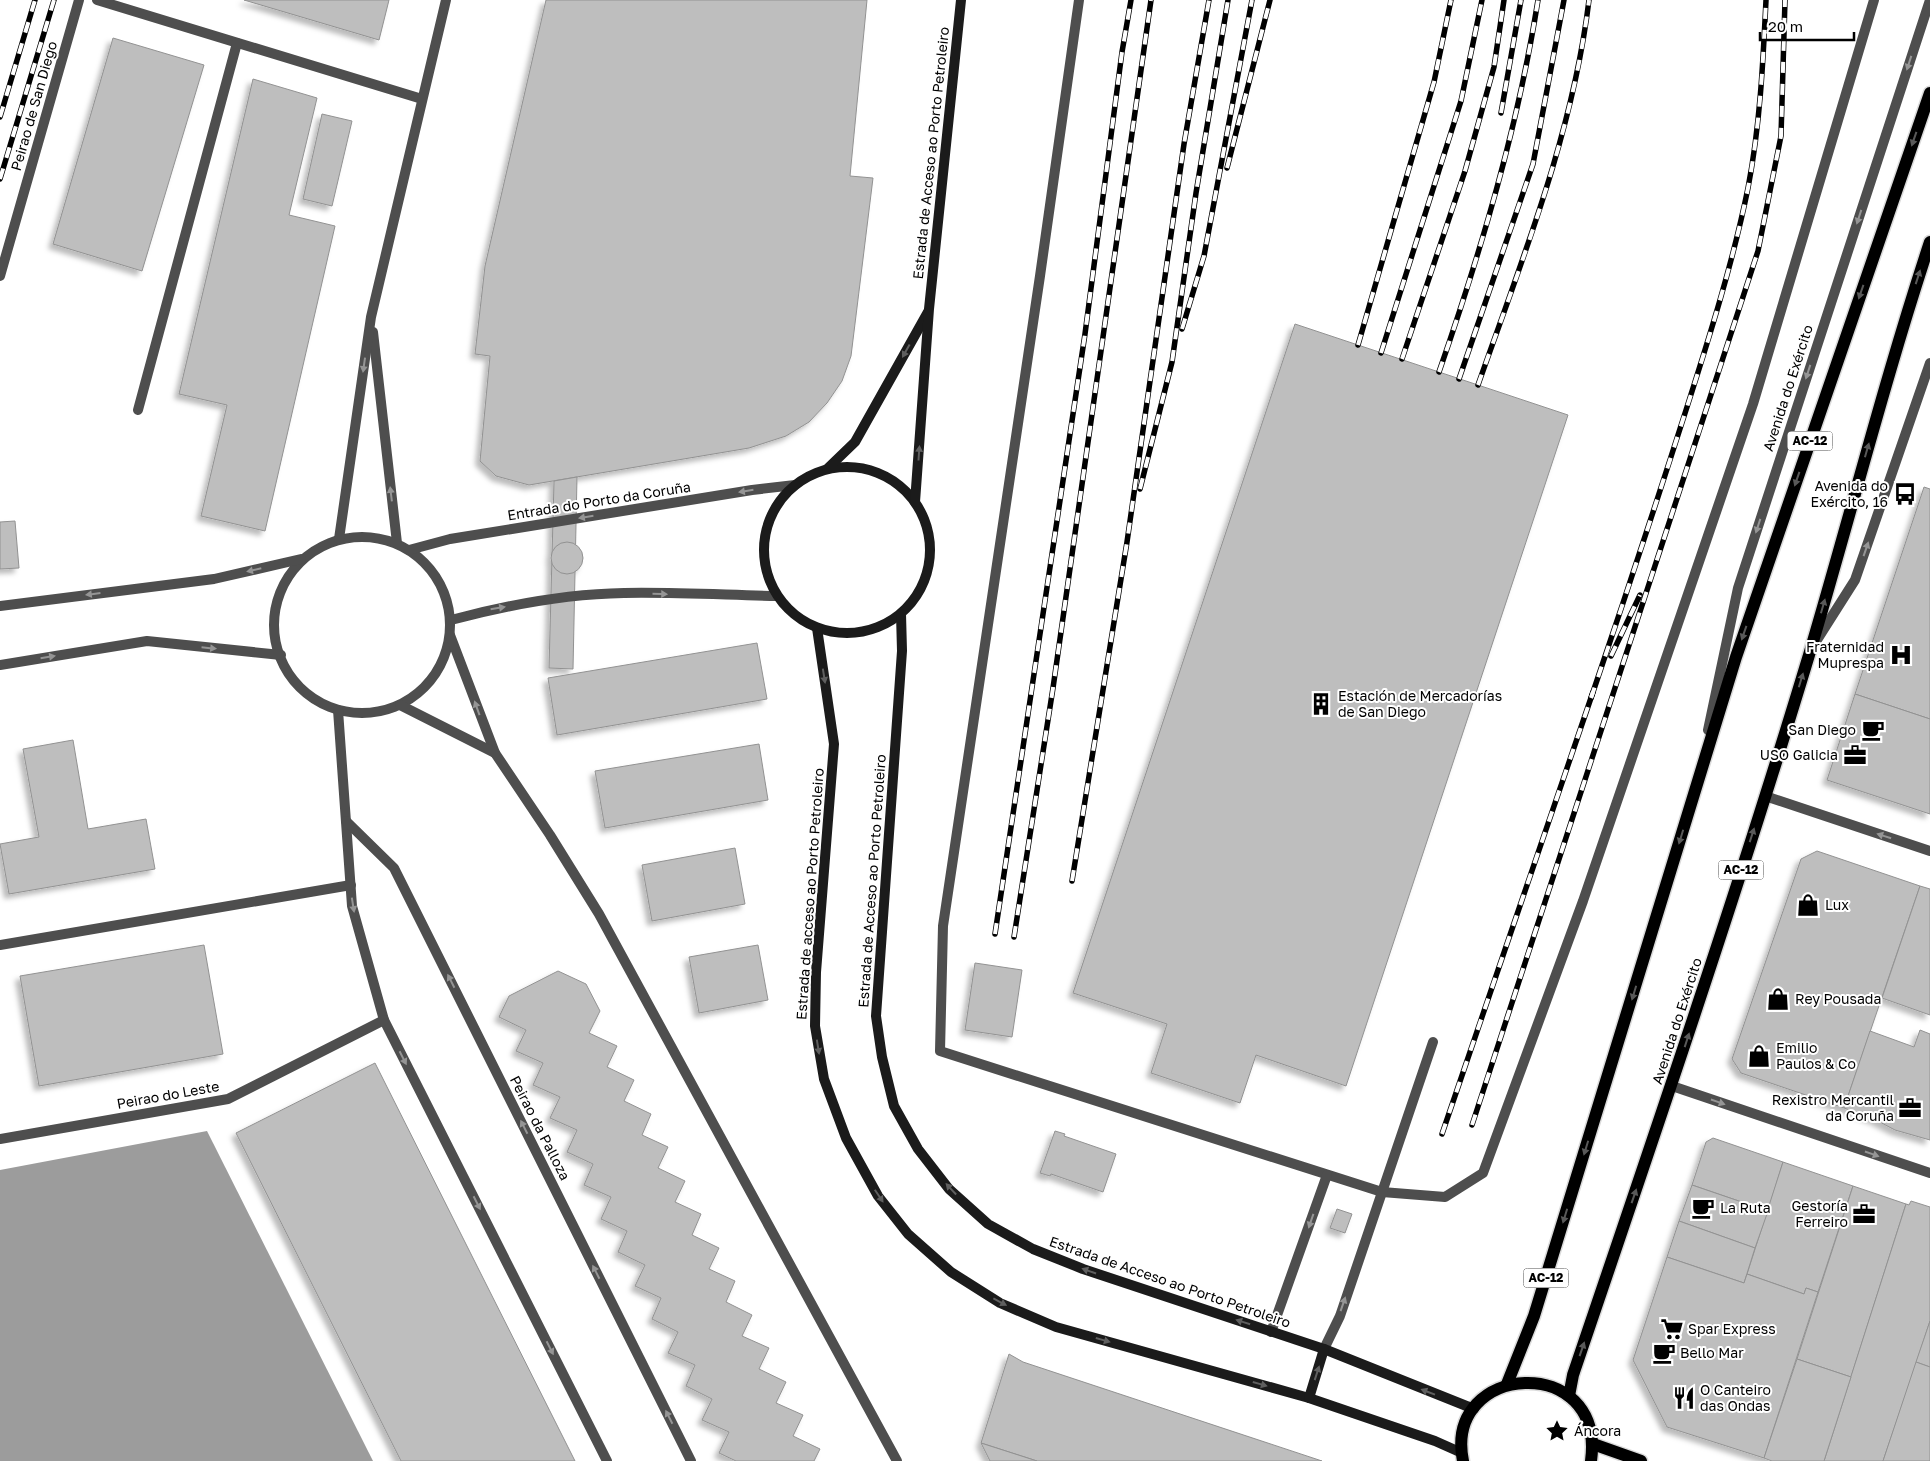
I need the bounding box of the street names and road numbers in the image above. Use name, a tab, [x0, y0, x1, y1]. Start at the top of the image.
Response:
street label: Estrada de Acceso ao Porto Petroleiro	[909, 26, 952, 280]
street label: Peirao de San Diego	[7, 39, 60, 173]
street label: Avenida do Exército	[1759, 322, 1816, 453]
road number: AC-12	[1788, 432, 1832, 451]
street label: Entrada do Porto da Coruña	[506, 478, 692, 523]
street label: Estrada de Acceso ao Porto Petroleiro	[854, 754, 889, 1008]
street label: Estrada de acceso ao Porto Petroleiro	[792, 767, 827, 1021]
road number: AC-12	[1718, 860, 1764, 880]
street label: Avenida do Exército	[1648, 955, 1705, 1086]
street label: Peirao da Palloza	[507, 1073, 574, 1183]
street label: Peirao do Leste	[115, 1077, 220, 1112]
street label: Estrada de Acceso ao Porto Petroleiro	[1047, 1232, 1293, 1331]
road number: AC-12	[1524, 1268, 1568, 1288]

